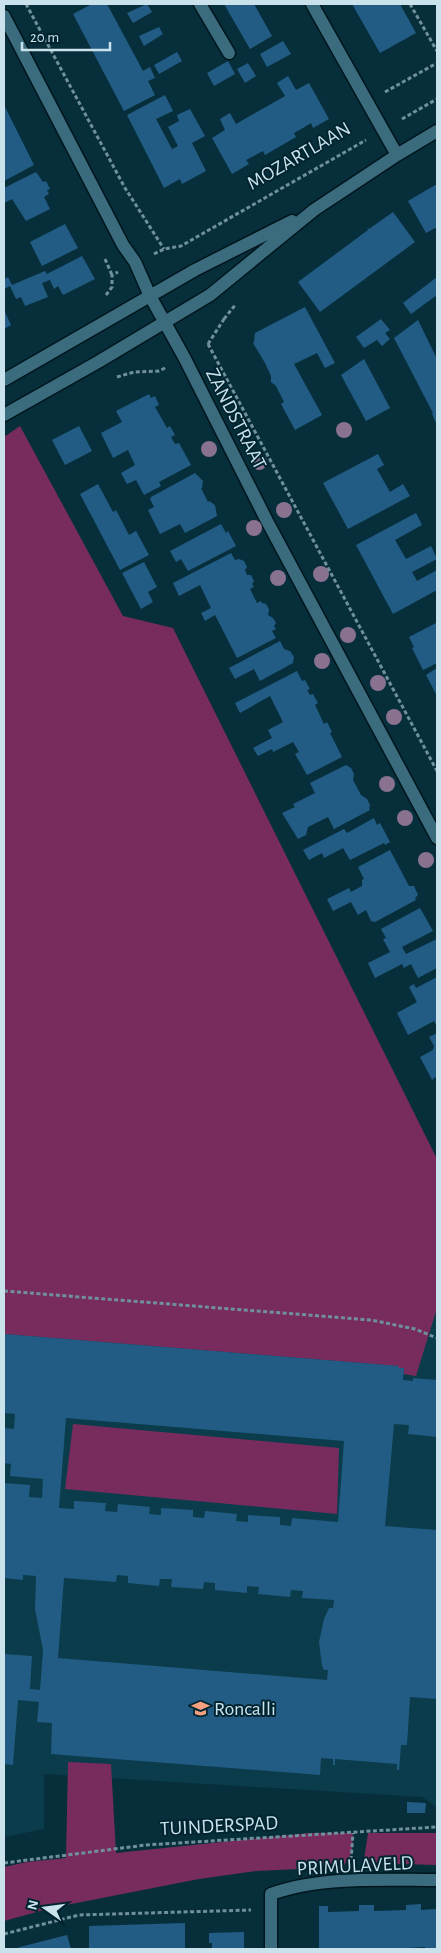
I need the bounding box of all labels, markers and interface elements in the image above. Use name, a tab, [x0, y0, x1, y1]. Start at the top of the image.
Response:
scale bar	[22, 20, 110, 52]
text: 20 m	[30, 30, 59, 45]
street label: MOZARTLAAN	[244, 118, 354, 194]
street label: ZANDSTRAAT	[202, 365, 270, 473]
school or university icon: Roncalli	[190, 1699, 210, 1719]
place label: Roncalli	[214, 1699, 276, 1719]
street label: TUINDERSPAD	[159, 1813, 279, 1839]
street label: PRIMULAVELD	[296, 1853, 414, 1879]
north arrow	[20, 1883, 70, 1933]
text: N	[25, 1899, 41, 1912]

